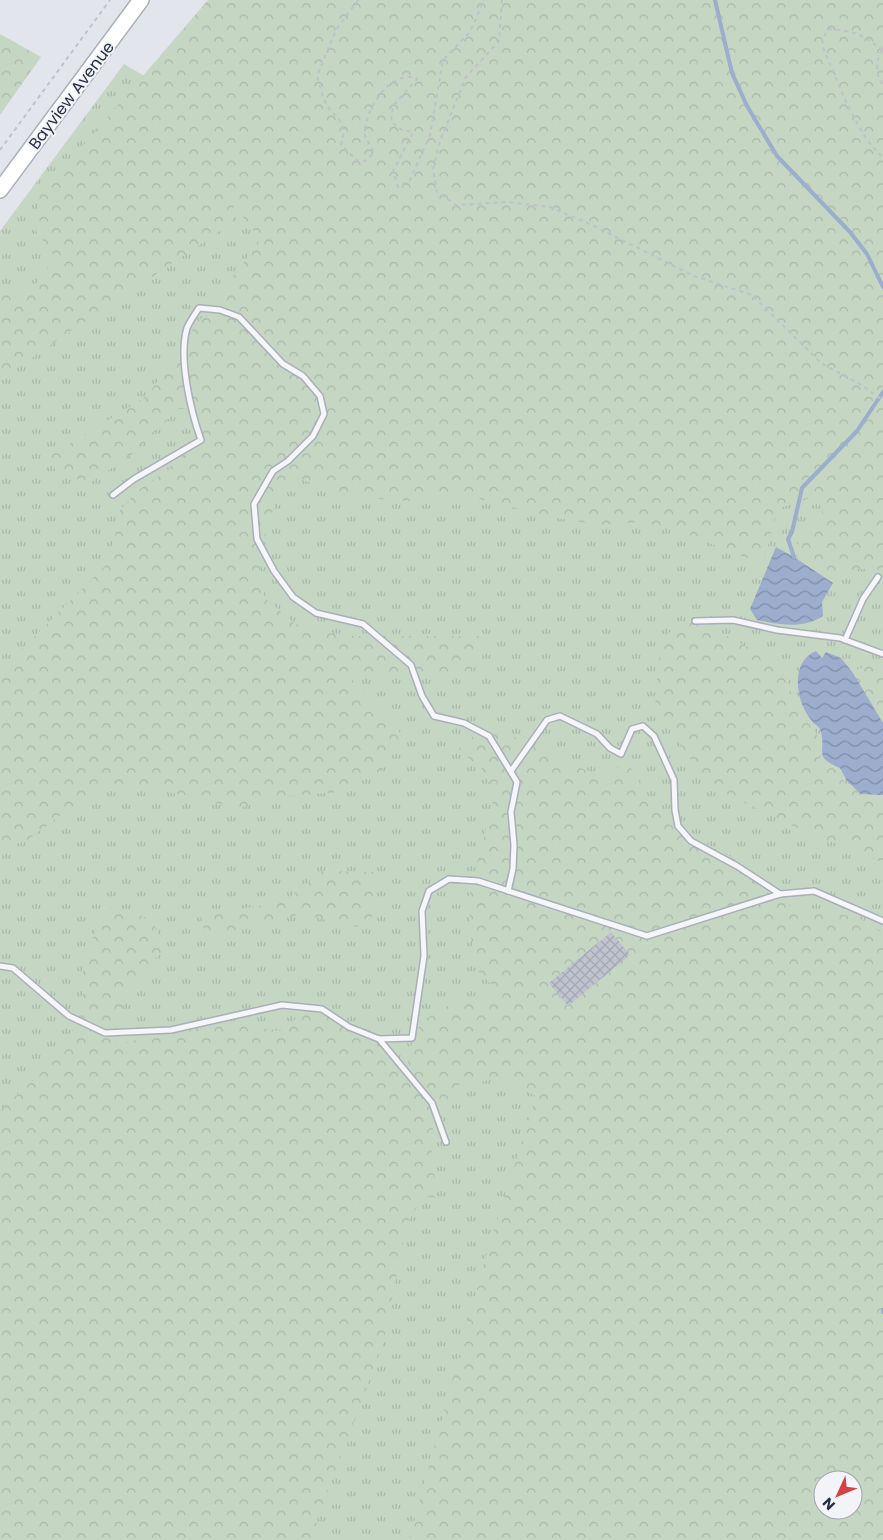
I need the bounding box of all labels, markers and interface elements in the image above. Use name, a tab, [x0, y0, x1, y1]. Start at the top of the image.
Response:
street label: Bayview Avenue	[23, 36, 120, 154]
north arrow	[813, 1470, 863, 1520]
text: N	[818, 1493, 839, 1515]

